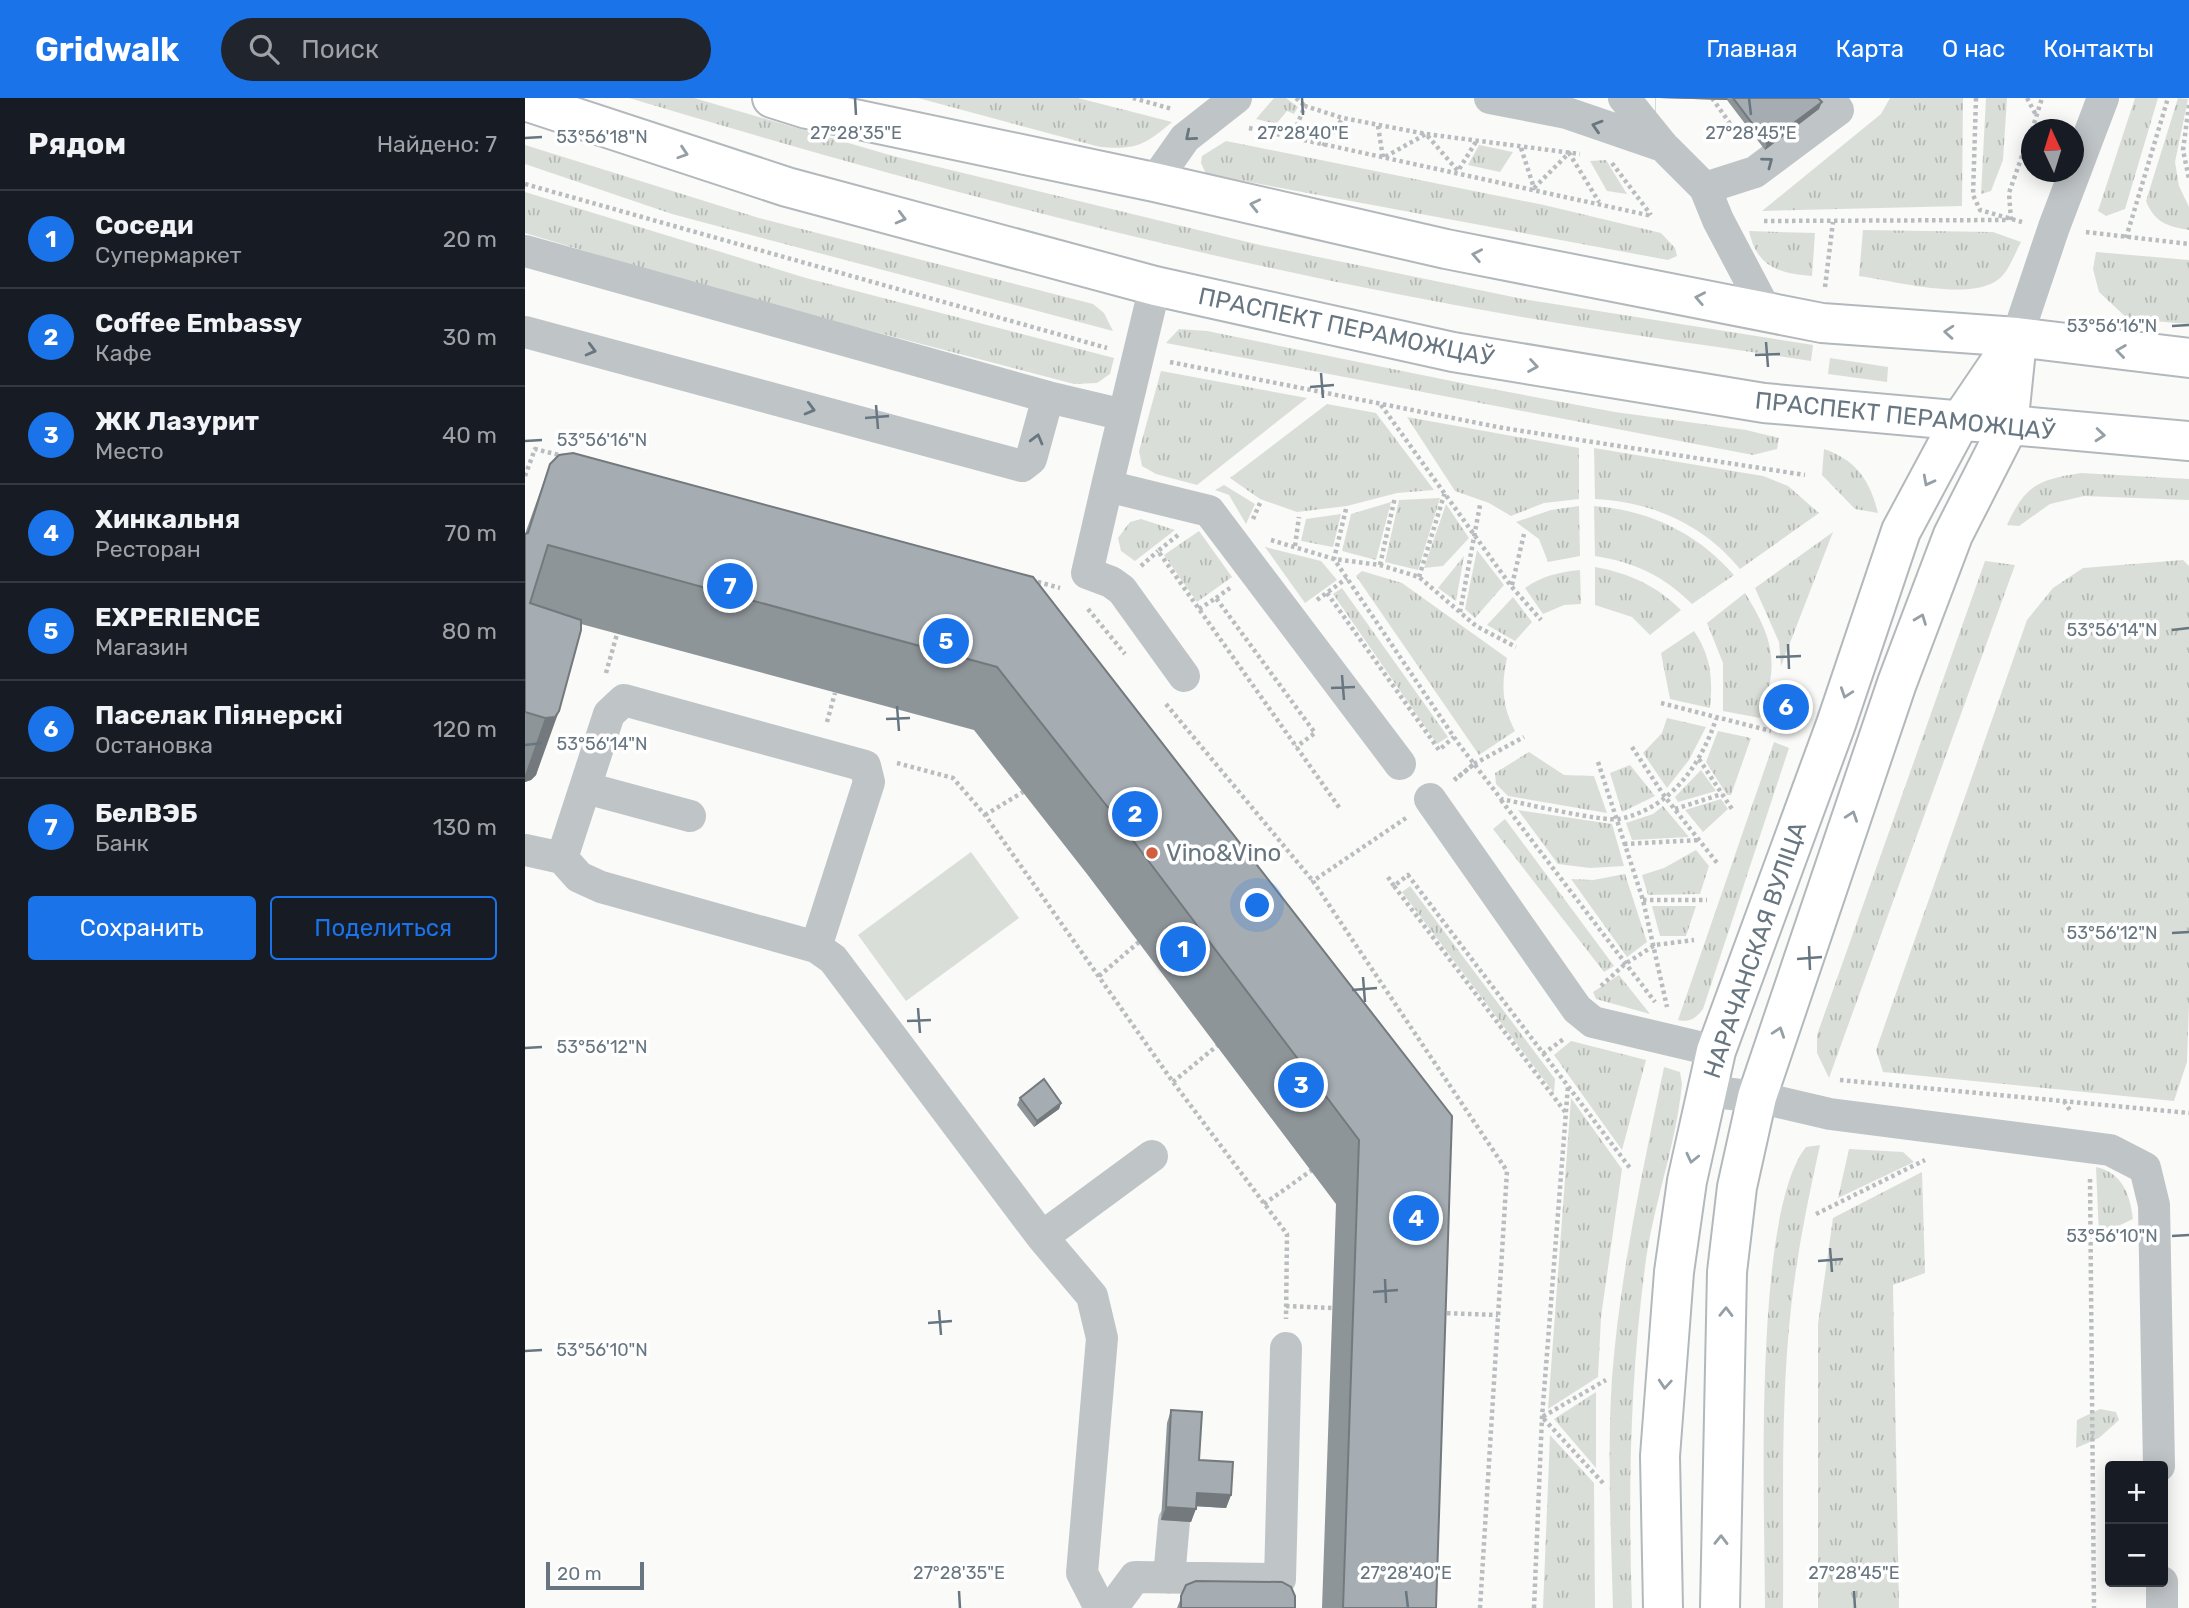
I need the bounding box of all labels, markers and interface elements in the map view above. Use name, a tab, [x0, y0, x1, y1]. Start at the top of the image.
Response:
search box	[221, 18, 711, 81]
text: Gridwalk	[35, 30, 179, 69]
icon: search	[245, 30, 283, 68]
text: Поиск	[301, 34, 379, 65]
text: Главная	[1706, 35, 1798, 63]
text: Карта	[1836, 35, 1904, 63]
text: О нас	[1942, 35, 2005, 63]
text: Контакты	[2043, 35, 2154, 63]
one-way arrow	[1592, 119, 1604, 134]
north arrow	[2021, 119, 2084, 182]
text: 27°28'35"E	[810, 122, 902, 144]
text: 27°28'40"E	[1257, 122, 1349, 144]
text: 27°28'45"E	[1705, 122, 1797, 144]
text: Рядом	[28, 126, 126, 162]
text: 53°56'18"N	[556, 126, 648, 148]
one-way arrow	[1186, 127, 1198, 140]
text: Найдено: 7	[377, 130, 497, 158]
one-way arrow	[676, 145, 689, 159]
one-way arrow	[1760, 158, 1773, 171]
one-way arrow	[1249, 199, 1261, 213]
one-way arrow	[895, 209, 907, 224]
text: Соседи	[95, 210, 194, 241]
text: 1	[45, 225, 57, 253]
text: 20 m	[443, 225, 497, 253]
text: Супермаркет	[95, 241, 242, 269]
one-way arrow	[1471, 248, 1483, 263]
street label: ПРАСПЕКТ ПЕРАМОЖЦАЎ	[1196, 282, 1497, 372]
one-way arrow	[1694, 291, 1706, 306]
text: Coffee Embassy	[95, 308, 302, 339]
text: 53°56'16"N	[2067, 315, 2157, 337]
text: 2	[44, 323, 58, 351]
text: 30 m	[442, 323, 497, 351]
one-way arrow	[1943, 325, 1954, 340]
text: Кафе	[95, 339, 152, 367]
one-way arrow	[585, 341, 597, 356]
one-way arrow	[2115, 344, 2127, 359]
one-way arrow	[1527, 358, 1539, 373]
street label: ПРАСПЕКТ ПЕРАМОЖЦАЎ	[1754, 386, 2057, 446]
one-way arrow	[804, 401, 816, 415]
text: ЖК Лазурит	[95, 406, 259, 437]
text: 3	[43, 421, 59, 449]
text: 40 m	[442, 421, 497, 449]
one-way arrow	[2095, 427, 2106, 442]
text: 53°56'16"N	[557, 429, 647, 451]
one-way arrow	[1029, 433, 1043, 445]
text: Место	[95, 437, 164, 465]
one-way arrow	[1922, 474, 1936, 486]
text: Хинкальня	[95, 504, 240, 535]
text: 4	[43, 519, 59, 547]
text: 70 m	[445, 519, 497, 547]
text: Ресторан	[95, 535, 201, 563]
pin: 7	[707, 560, 753, 612]
text: EXPERIENCE	[95, 602, 260, 633]
one-way arrow	[1913, 614, 1927, 626]
pin: 5	[923, 615, 969, 667]
text: 5	[44, 617, 58, 645]
text: 80 m	[442, 617, 497, 645]
text: 53°56'14"N	[2066, 619, 2158, 641]
text: Магазин	[95, 633, 188, 661]
pin: 6	[1763, 681, 1809, 733]
one-way arrow	[1840, 686, 1854, 699]
text: Паселак Піянерскі	[95, 700, 343, 731]
text: 6	[44, 715, 58, 743]
text: 120 m	[433, 715, 497, 743]
text: Остановка	[95, 731, 213, 759]
text: 53°56'14"N	[556, 733, 648, 755]
pin: 2	[1112, 788, 1158, 840]
text: БелВЭБ	[95, 798, 197, 829]
one-way arrow	[1844, 811, 1858, 823]
text: 7	[44, 813, 58, 841]
text: 130 m	[433, 813, 497, 841]
street label: НАРАЧАНСКАЯ ВУЛІЦА	[1698, 818, 1812, 1082]
text: Банк	[95, 829, 149, 857]
place label: Vino&Vino	[1166, 839, 1281, 867]
marker: Vino&Vino	[1144, 845, 1160, 861]
your location	[1240, 888, 1274, 922]
button: Сохранить	[28, 896, 256, 960]
button: Поделиться	[270, 896, 497, 960]
text: 53°56'12"N	[2067, 922, 2157, 944]
pin: 1	[1160, 923, 1206, 975]
one-way arrow	[1771, 1026, 1785, 1039]
text: 53°56'12"N	[557, 1036, 647, 1058]
pin: 3	[1278, 1059, 1324, 1111]
one-way arrow	[1686, 1152, 1701, 1164]
pin: 4	[1393, 1192, 1439, 1244]
text: 53°56'10"N	[2066, 1225, 2158, 1247]
one-way arrow	[1718, 1307, 1734, 1317]
text: 53°56'10"N	[556, 1339, 648, 1361]
one-way arrow	[1658, 1378, 1673, 1389]
map controls	[2105, 1461, 2168, 1587]
button: +	[2105, 1461, 2168, 1524]
button: −	[2105, 1524, 2168, 1587]
one-way arrow	[1713, 1534, 1729, 1545]
scale bar	[546, 1559, 644, 1591]
text: 20 m	[557, 1562, 602, 1585]
text: 27°28'35"E	[913, 1562, 1005, 1584]
text: 27°28'40"E	[1360, 1562, 1452, 1584]
text: 27°28'45"E	[1808, 1562, 1900, 1584]

